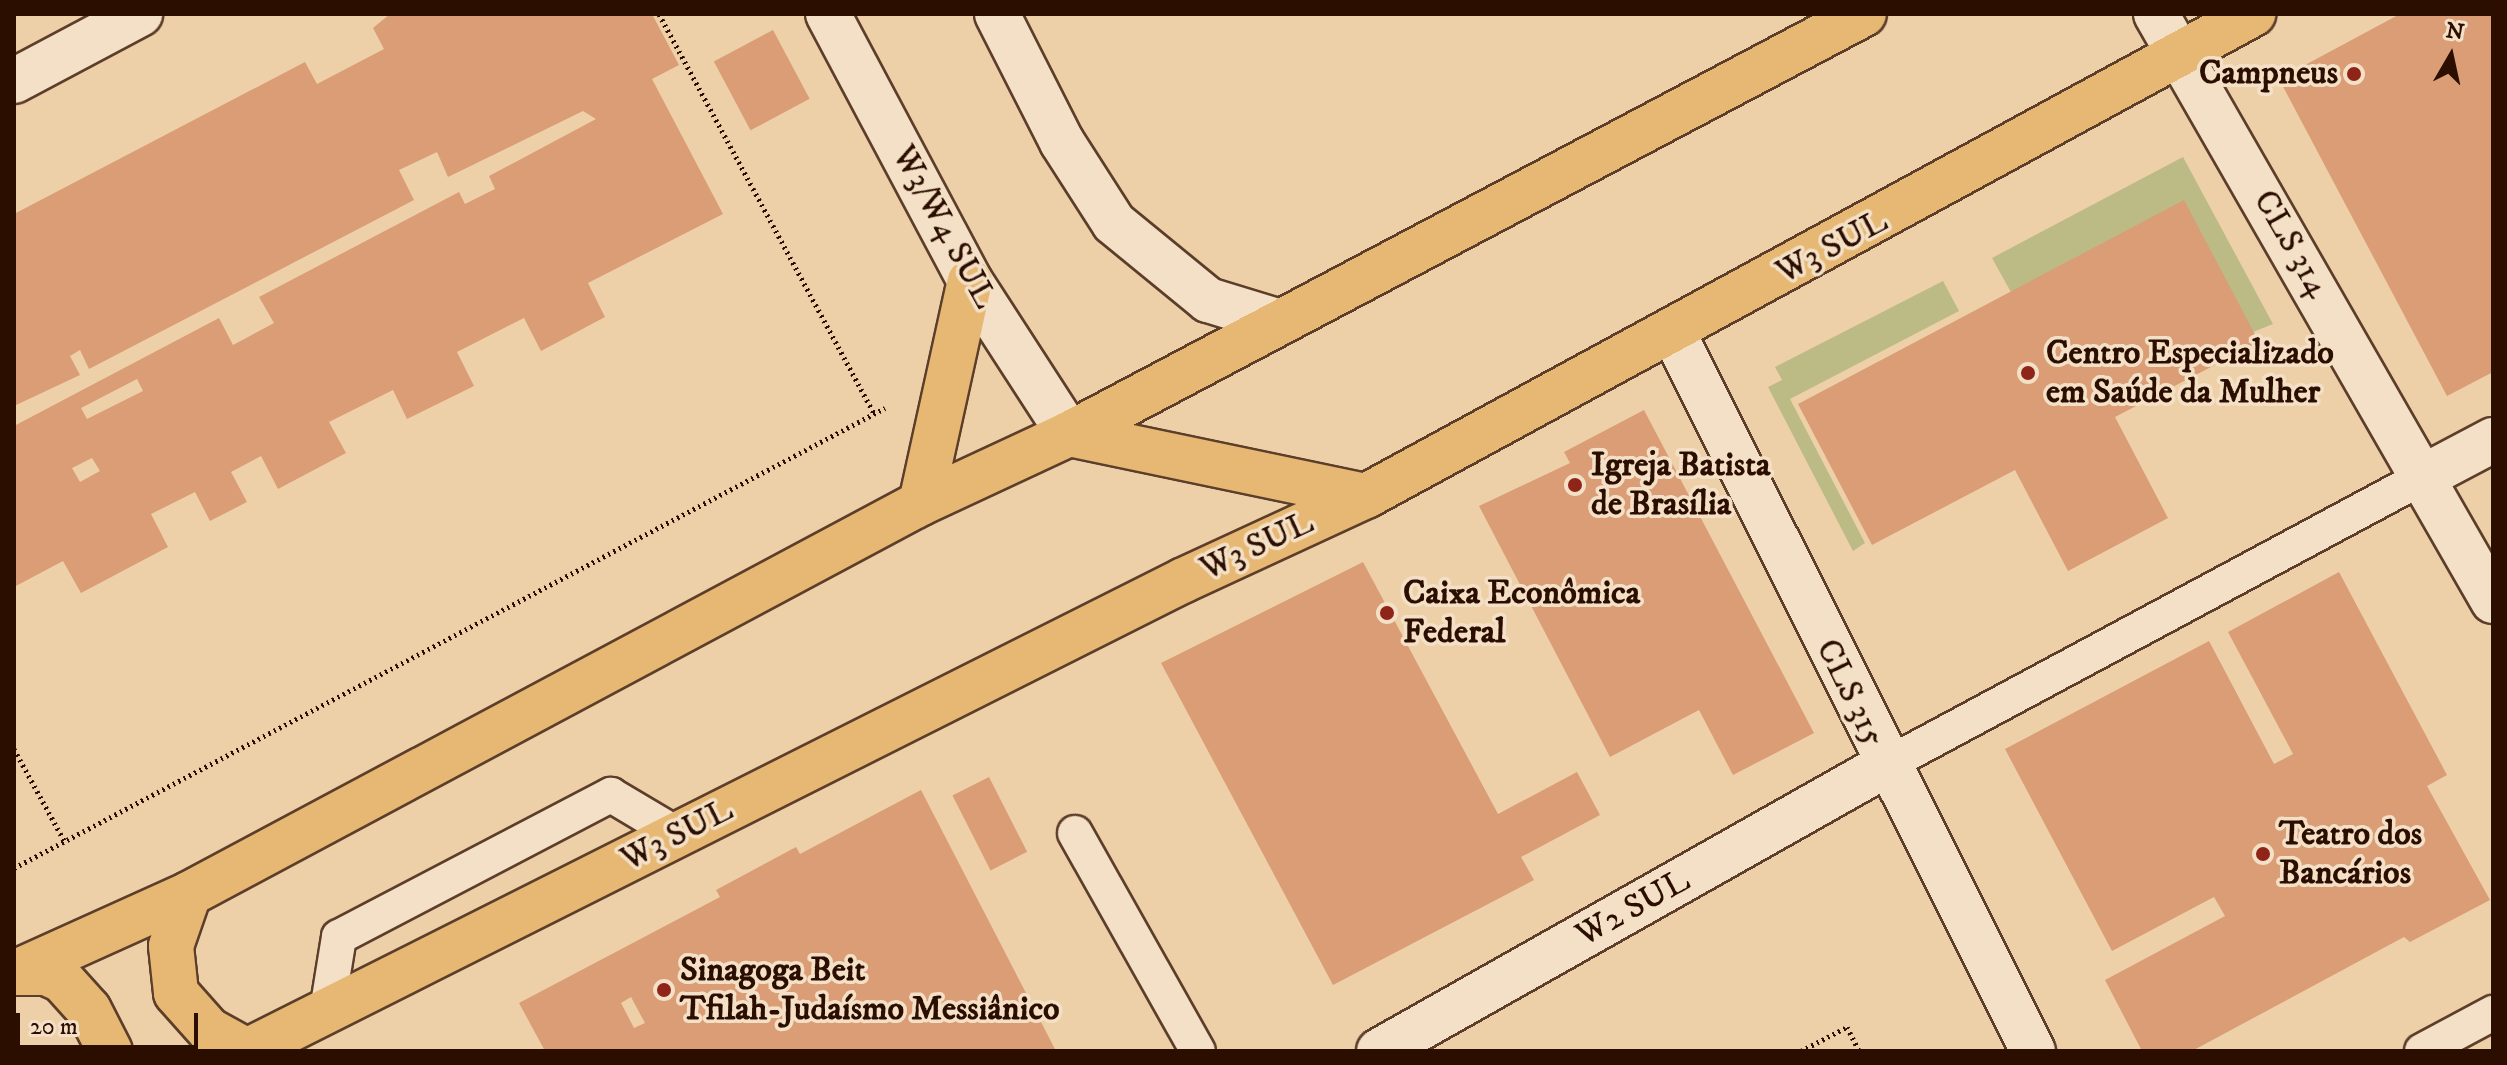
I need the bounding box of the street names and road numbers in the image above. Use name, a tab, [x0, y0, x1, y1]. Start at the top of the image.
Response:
street label: W3/W4 SUL	[883, 139, 1005, 315]
street label: CLS 314	[2244, 183, 2338, 305]
street label: W3 SUL	[1770, 201, 1894, 293]
street label: W3 SUL	[1194, 502, 1320, 590]
street label: CLS 315	[1807, 633, 1893, 753]
street label: W3 SUL	[614, 790, 740, 880]
street label: W2 SUL	[1569, 860, 1697, 956]

